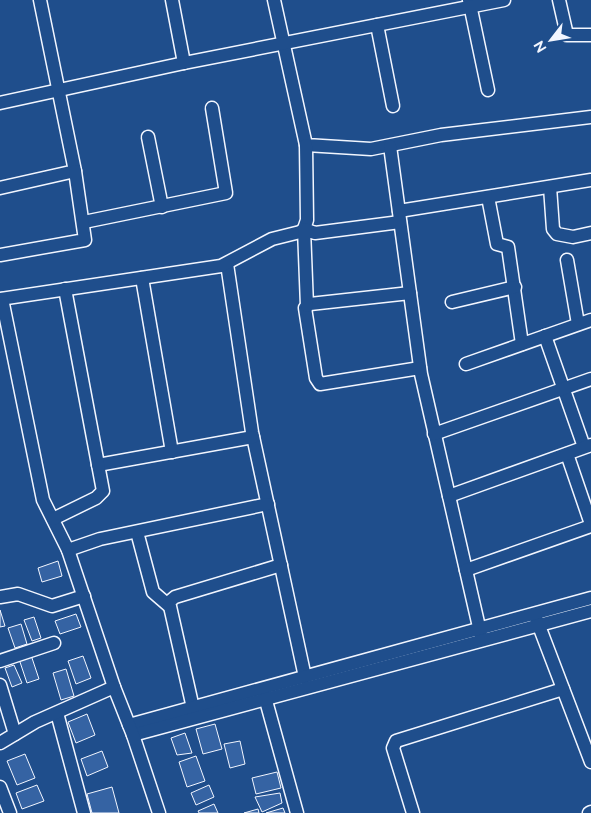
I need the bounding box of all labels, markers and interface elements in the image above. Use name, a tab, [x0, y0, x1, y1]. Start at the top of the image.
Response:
north arrow	[526, 15, 576, 65]
text: N	[530, 38, 549, 55]

